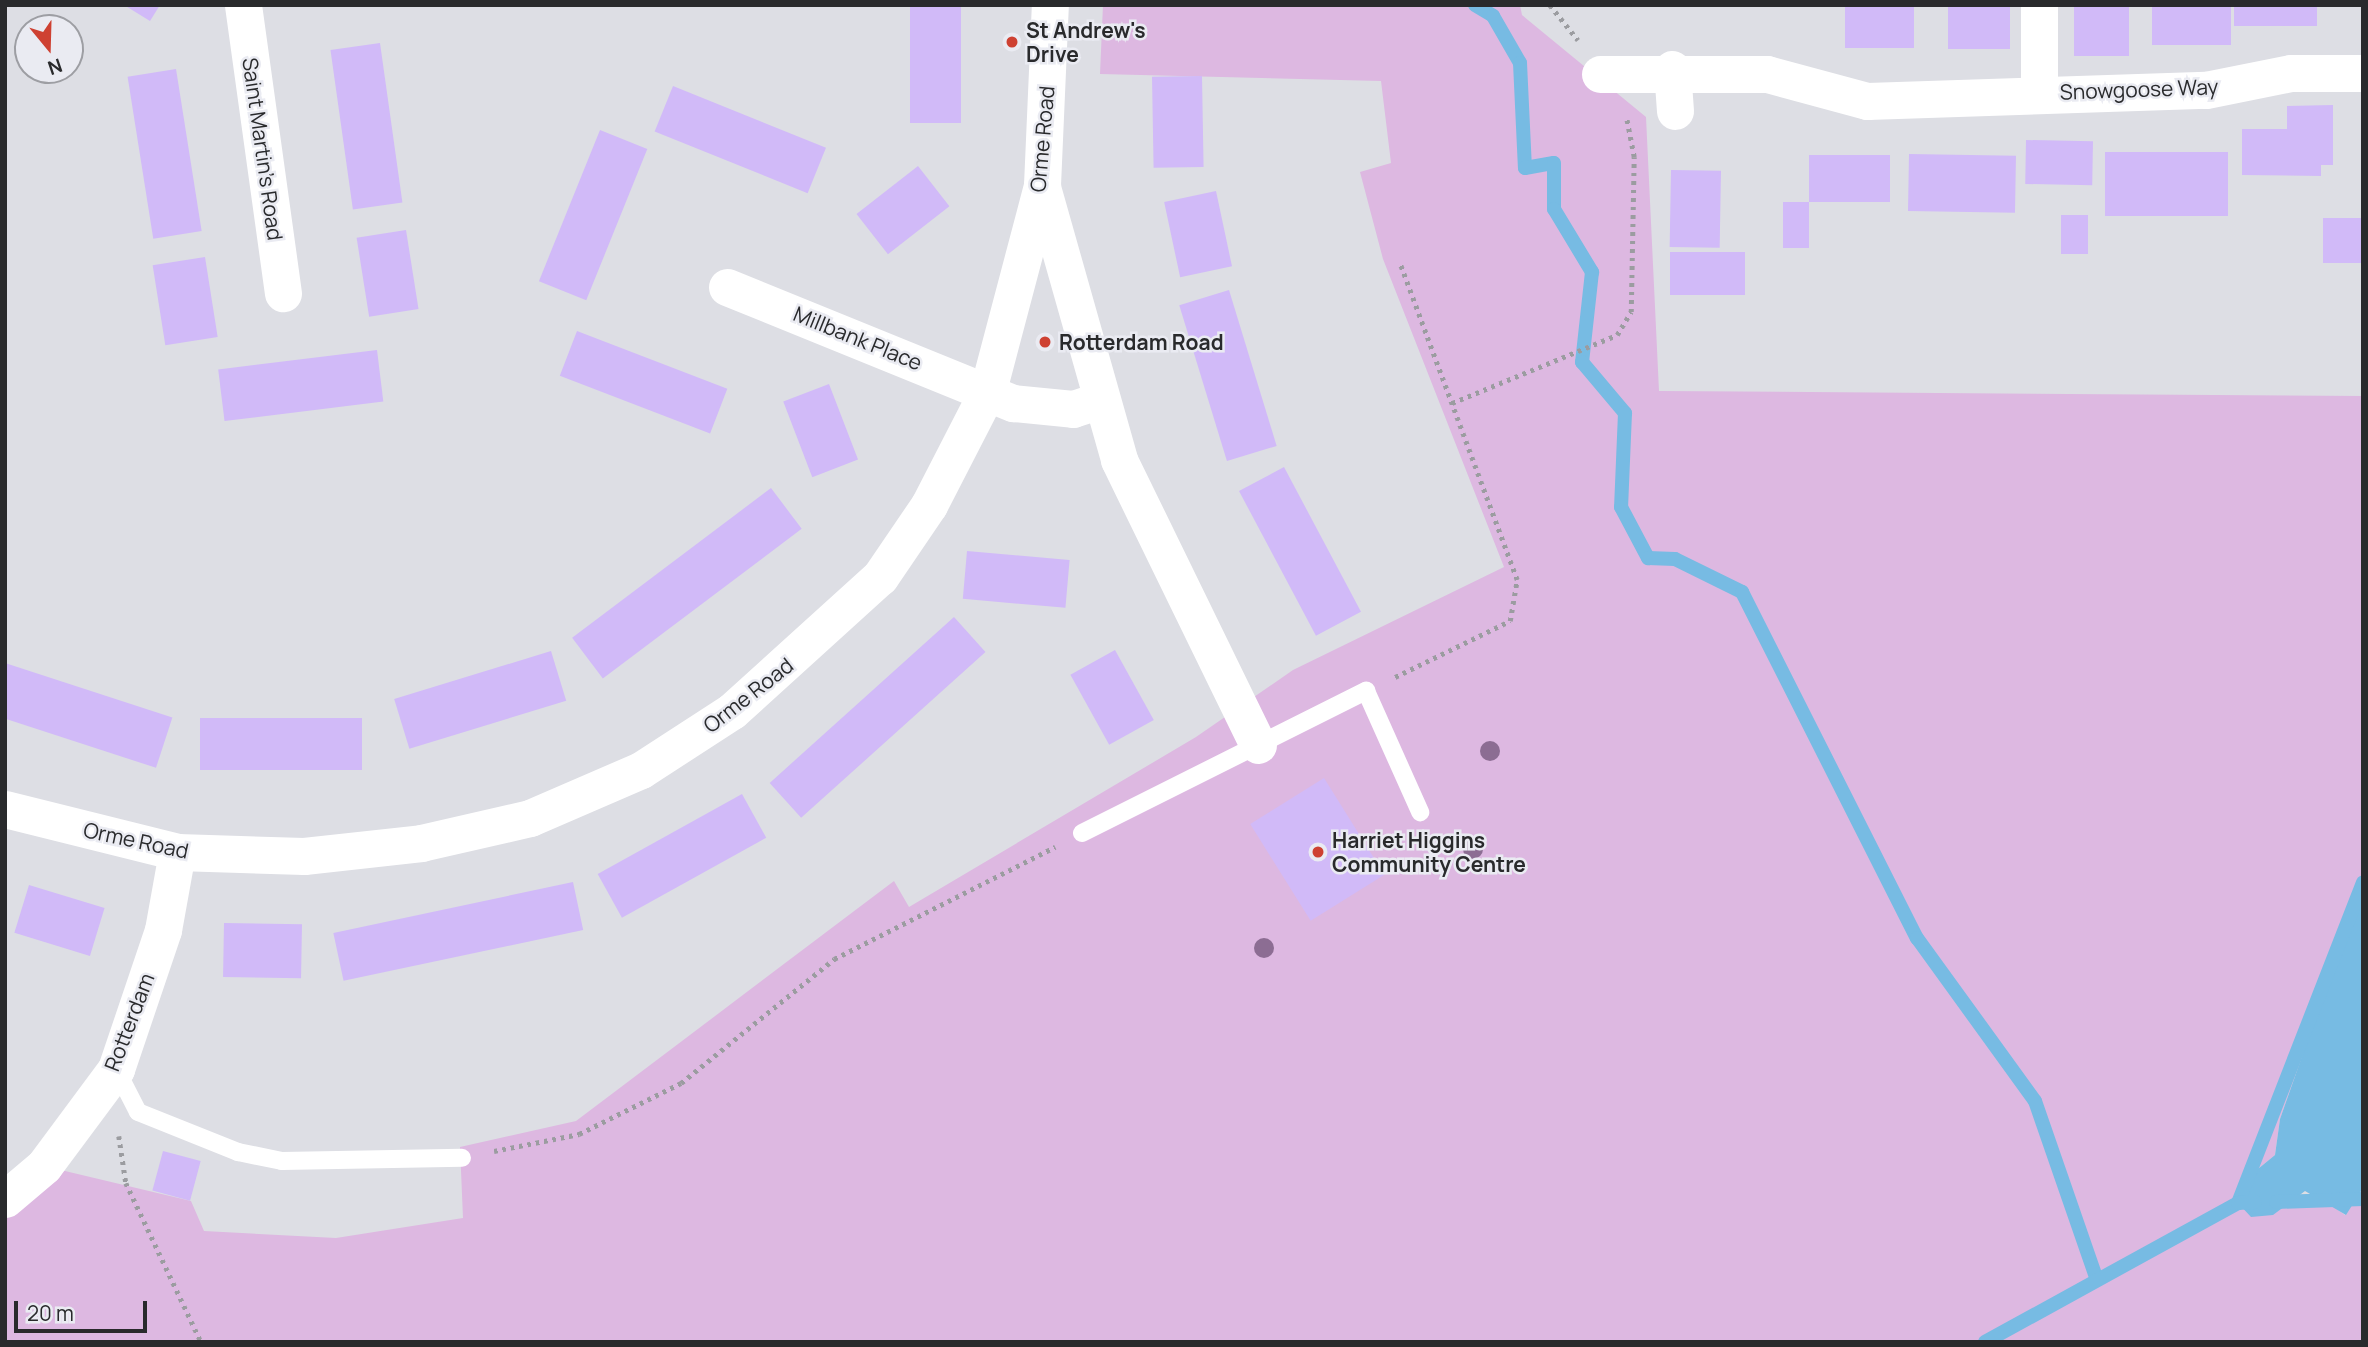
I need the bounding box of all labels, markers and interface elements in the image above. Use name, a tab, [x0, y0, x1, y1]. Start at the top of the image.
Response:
north arrow	[14, 14, 84, 84]
place label: St Andrew's Drive	[1026, 17, 1146, 67]
marker: St Andrew's Drive	[1004, 34, 1020, 50]
text: N	[44, 52, 66, 81]
street label: Saint Martin's Road	[238, 56, 288, 242]
street label: Snowgoose Way	[2059, 74, 2219, 104]
street label: Orme Road	[1025, 85, 1059, 193]
street label: Millbank Place	[790, 301, 926, 375]
place label: Rotterdam Road	[1059, 329, 1224, 355]
marker: Rotterdam Road	[1037, 334, 1053, 350]
street label: Orme Road	[698, 652, 798, 738]
street label: Orme Road	[81, 817, 191, 863]
place label: Harriet Higgins Community Centre	[1332, 827, 1526, 877]
marker: Harriet Higgins Community Centre	[1310, 844, 1326, 860]
street label: Rotterdam	[99, 970, 159, 1074]
scale bar	[18, 1288, 150, 1332]
text: 20 m	[27, 1299, 74, 1327]

